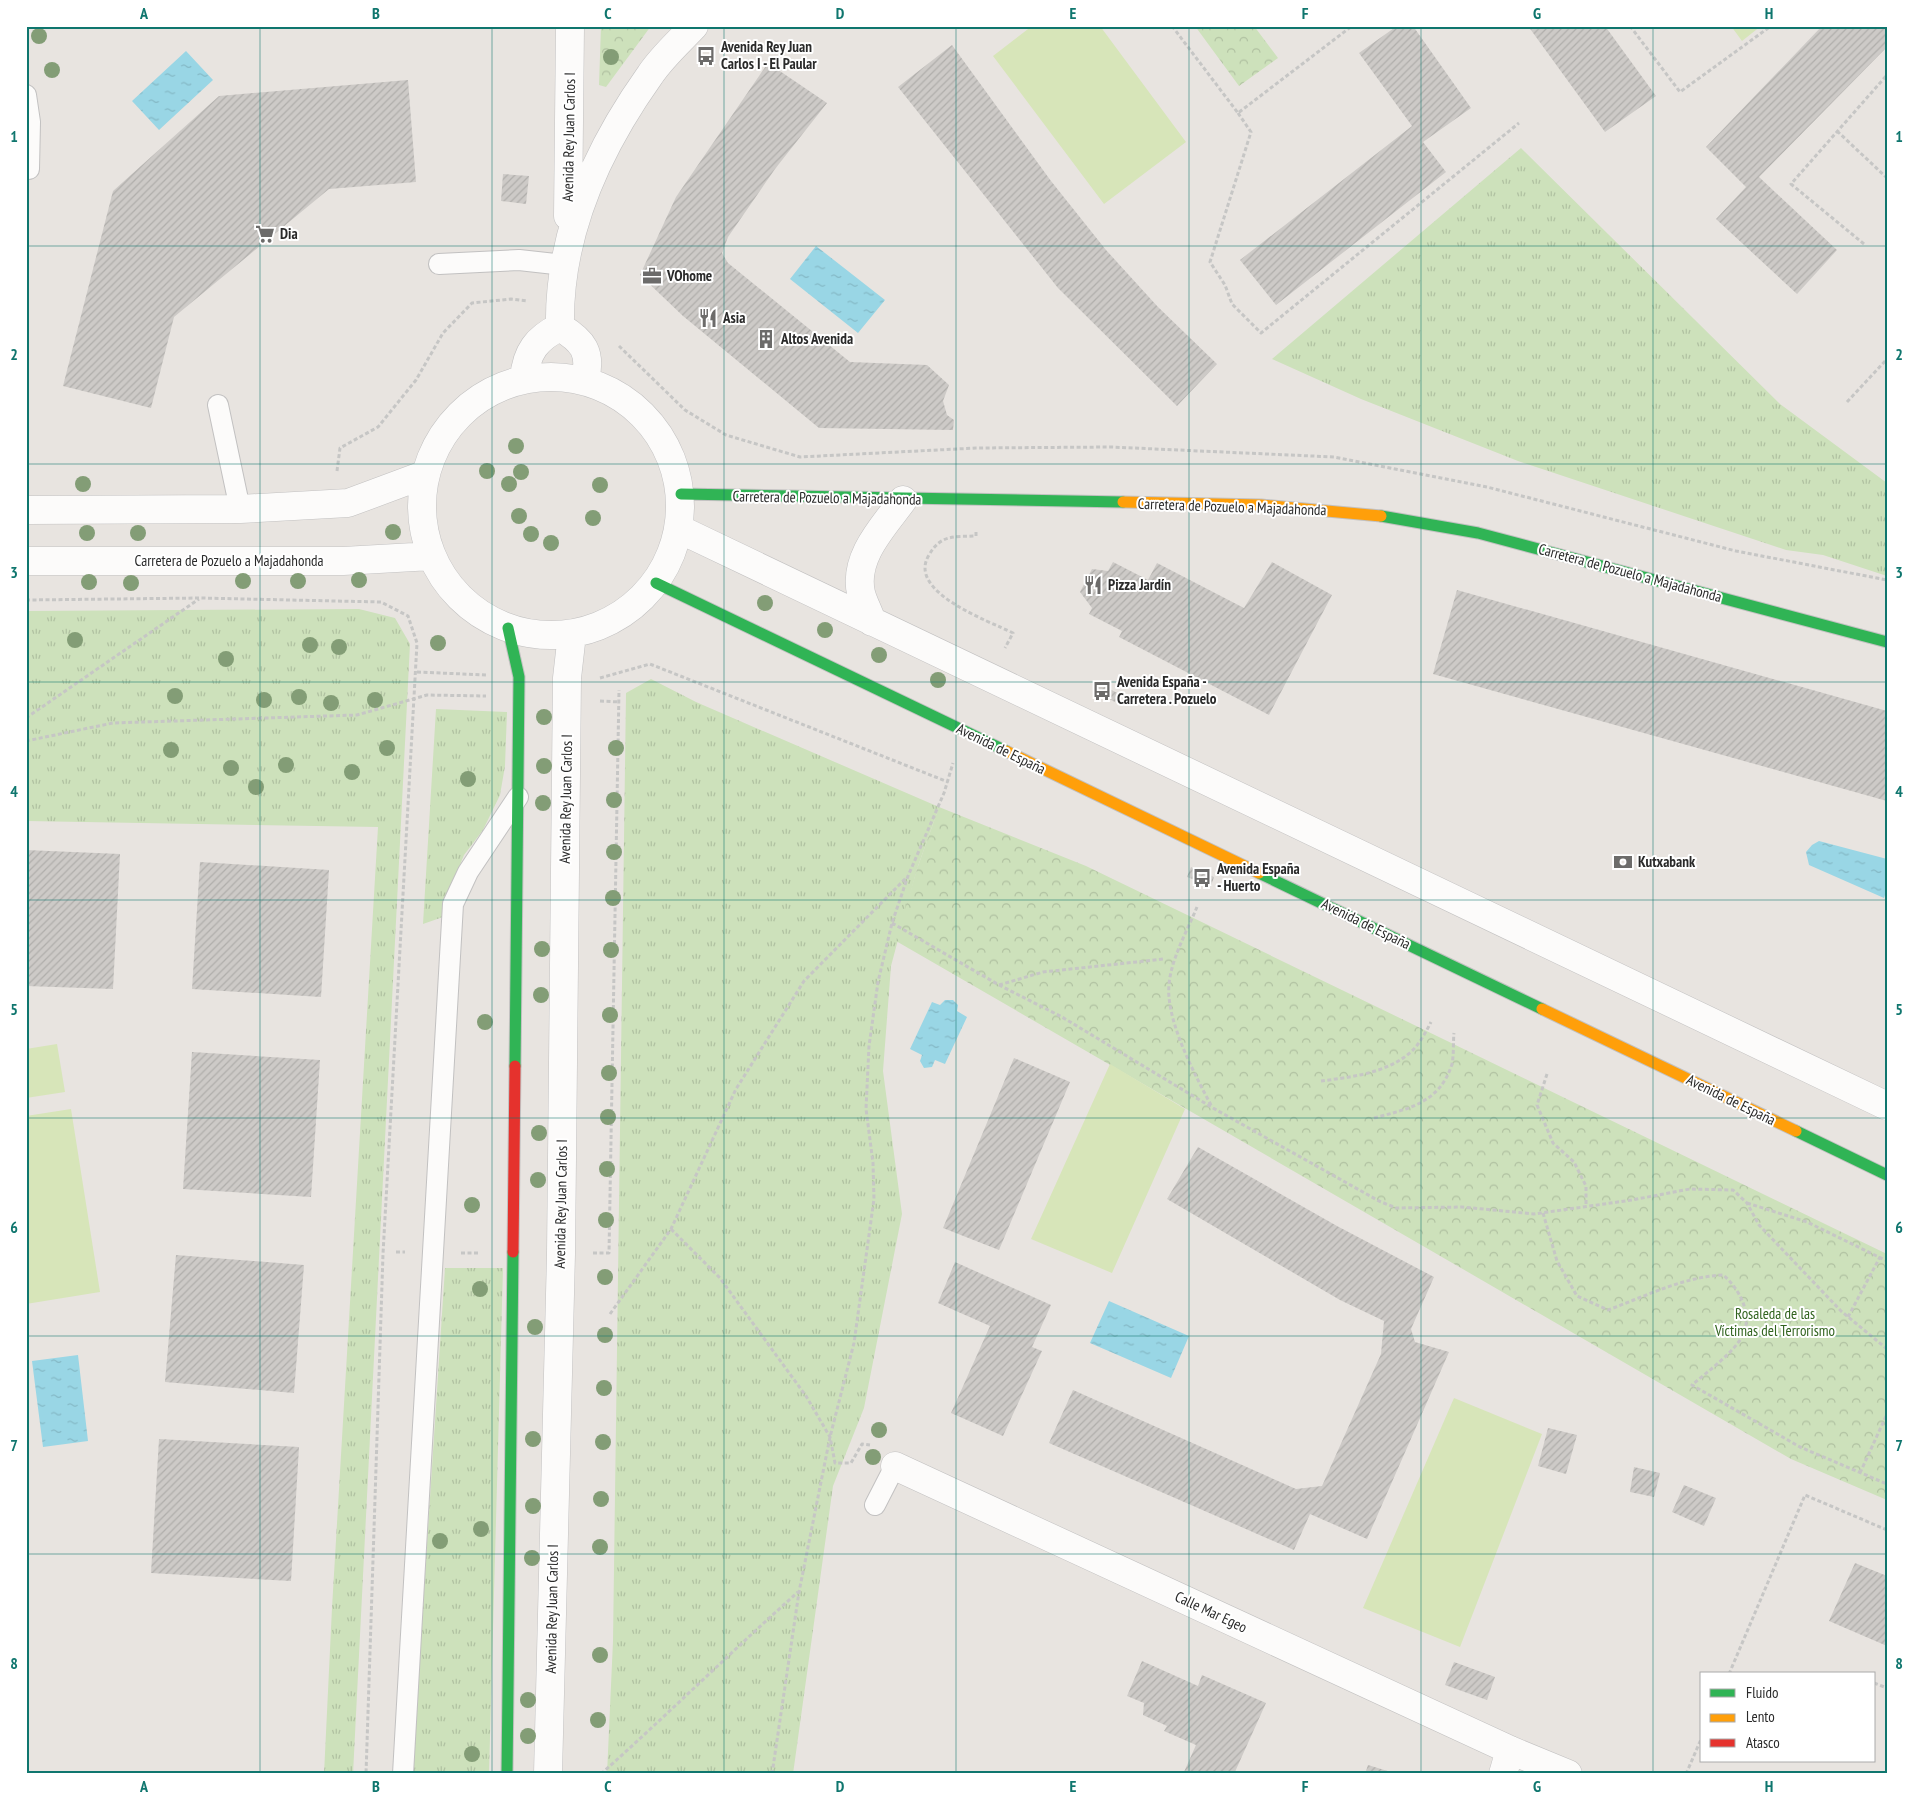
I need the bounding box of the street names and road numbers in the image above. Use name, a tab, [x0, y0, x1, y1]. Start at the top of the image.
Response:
street label: Avenida Rey Juan Carlos I	[558, 72, 579, 202]
street label: Carretera de Pozuelo a Majadahonda	[732, 486, 922, 509]
street label: Carretera de Pozuelo a Majadahonda	[1137, 494, 1327, 519]
street label: Carretera de Pozuelo a Majadahonda	[1536, 539, 1724, 606]
street label: Carretera de Pozuelo a Majadahonda	[135, 551, 323, 570]
street label: Avenida de España	[954, 719, 1049, 778]
street label: Avenida Rey Juan Carlos I	[555, 734, 576, 864]
street label: Avenida de España	[1319, 894, 1414, 953]
street label: Avenida de España	[1684, 1070, 1779, 1129]
street label: Avenida Rey Juan Carlos I	[550, 1139, 571, 1269]
street label: Avenida Rey Juan Carlos I	[541, 1544, 562, 1674]
street label: Calle Mar Egeo	[1172, 1587, 1250, 1637]

